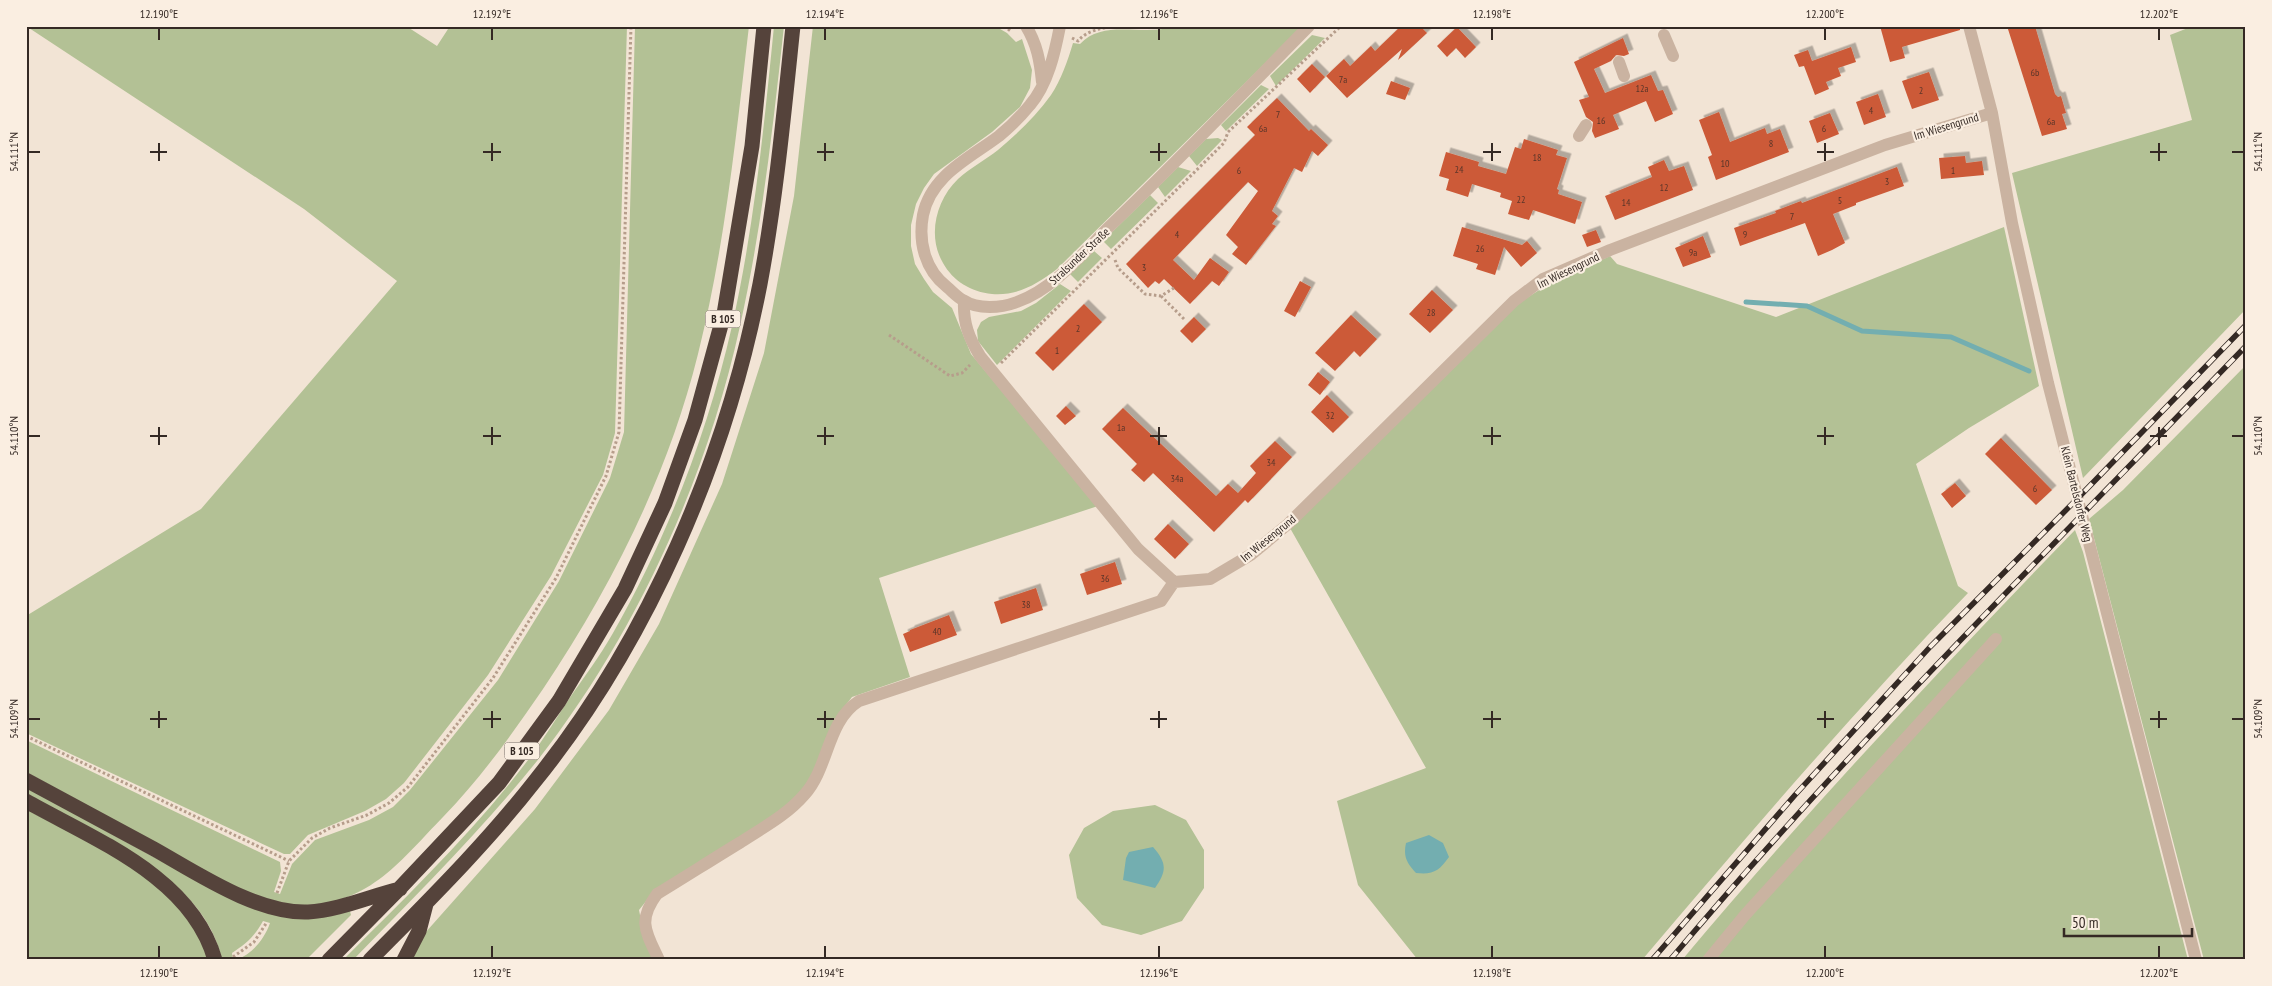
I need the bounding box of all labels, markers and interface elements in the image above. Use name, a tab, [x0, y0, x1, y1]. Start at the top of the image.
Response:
text: 12.190°E	[140, 6, 178, 21]
text: 12.192°E	[473, 6, 511, 21]
text: 12.194°E	[806, 6, 844, 21]
text: 12.196°E	[1140, 6, 1178, 21]
text: 12.198°E	[1473, 6, 1511, 21]
text: 12.200°E	[1806, 6, 1844, 21]
text: 12.202°E	[2140, 6, 2178, 21]
house number: 6b	[2031, 66, 2039, 79]
house number: 7a	[1339, 73, 1347, 86]
house number: 12a	[1636, 82, 1649, 95]
house number: 2	[1919, 84, 1923, 97]
house number: 4	[1869, 104, 1874, 117]
house number: 7	[1276, 108, 1280, 121]
street label: Im Wiesengrund	[1912, 109, 1980, 143]
house number: 16	[1597, 114, 1606, 127]
house number: 6a	[2047, 115, 2055, 128]
house number: 6a	[1259, 122, 1267, 135]
house number: 6	[1822, 122, 1827, 135]
text: 54.111°N	[6, 132, 21, 172]
text: 54.111°N	[2250, 132, 2265, 172]
house number: 8	[1769, 137, 1773, 150]
house number: 18	[1533, 151, 1542, 164]
house number: 10	[1721, 157, 1730, 170]
house number: 24	[1455, 163, 1464, 176]
house number: 6	[1237, 164, 1242, 177]
house number: 1	[1951, 164, 1955, 177]
house number: 3	[1885, 175, 1889, 188]
house number: 12	[1660, 181, 1669, 194]
house number: 22	[1517, 193, 1526, 206]
house number: 5	[1838, 194, 1842, 207]
house number: 14	[1622, 196, 1631, 209]
house number: 7	[1790, 210, 1794, 223]
street label: Stralsunder Straße	[1046, 224, 1112, 288]
house number: 4	[1175, 228, 1180, 241]
house number: 9	[1743, 228, 1747, 241]
house number: 26	[1476, 242, 1485, 255]
house number: 9a	[1689, 246, 1697, 259]
street label: Im Wiesengrund	[1535, 249, 1601, 291]
house number: 3	[1142, 261, 1146, 274]
house number: 28	[1427, 306, 1436, 319]
road number: B 105	[706, 310, 740, 328]
house number: 2	[1076, 322, 1080, 335]
house number: 1	[1055, 344, 1059, 357]
house number: 32	[1326, 409, 1335, 422]
text: 54.110°N	[6, 416, 21, 456]
text: 54.110°N	[2250, 416, 2265, 456]
house number: 1a	[1117, 421, 1125, 434]
street label: Klein Bartelsdorfer Weg	[2058, 445, 2096, 543]
house number: 34	[1267, 456, 1276, 469]
house number: 34a	[1171, 472, 1184, 485]
house number: 6	[2033, 482, 2038, 495]
street label: Im Wiesengrund	[1237, 511, 1299, 565]
house number: 36	[1101, 572, 1110, 585]
house number: 38	[1022, 598, 1031, 611]
house number: 40	[933, 625, 942, 638]
text: 54.109°N	[6, 699, 21, 739]
text: 54.109°N	[2250, 699, 2265, 739]
road number: B 105	[504, 742, 540, 759]
scale bar	[2064, 906, 2192, 938]
text: 50 m	[2072, 913, 2098, 932]
text: 12.190°E	[140, 965, 178, 980]
text: 12.192°E	[473, 965, 511, 980]
text: 12.194°E	[806, 965, 844, 980]
text: 12.196°E	[1140, 965, 1178, 980]
text: 12.198°E	[1473, 965, 1511, 980]
text: 12.200°E	[1806, 965, 1844, 980]
text: 12.202°E	[2140, 965, 2178, 980]

